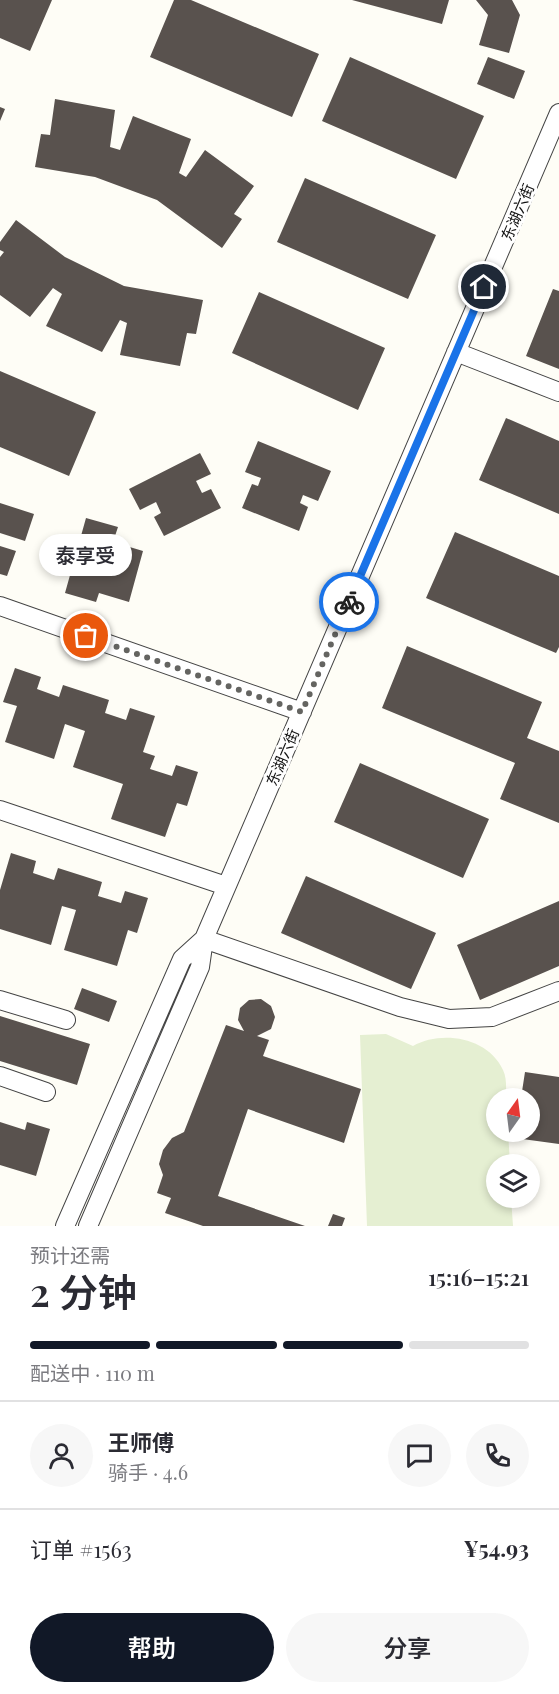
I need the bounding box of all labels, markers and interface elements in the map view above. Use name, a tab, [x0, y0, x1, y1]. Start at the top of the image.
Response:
street label: 东湖六街	[496, 180, 538, 244]
pin	[458, 261, 509, 312]
icon: home	[467, 270, 500, 303]
callout: 泰享受	[40, 534, 132, 576]
text: 泰享受	[56, 541, 116, 568]
courier	[319, 572, 379, 632]
icon: bike	[333, 586, 366, 619]
pin	[60, 610, 111, 661]
icon: bag	[69, 619, 102, 652]
street label: 东湖六街	[261, 725, 303, 789]
north arrow	[486, 1088, 540, 1142]
map controls	[486, 1088, 540, 1208]
button: layers	[486, 1154, 540, 1208]
text: 预计还需	[30, 1241, 110, 1268]
text: 15:16–15:21	[428, 1262, 529, 1292]
text: 2 分钟	[30, 1265, 137, 1317]
text: 配送中 · 110 m	[30, 1359, 155, 1386]
button: person	[30, 1424, 93, 1487]
button: chat	[388, 1424, 451, 1487]
button: phone	[466, 1424, 529, 1487]
text: 王师傅	[108, 1427, 174, 1457]
text: 骑手 · 4.6	[108, 1458, 188, 1485]
text: ¥54.93	[464, 1533, 529, 1563]
text: 订单 #1563	[30, 1534, 132, 1564]
button: 帮助	[30, 1613, 274, 1682]
button: 分享	[286, 1613, 529, 1682]

